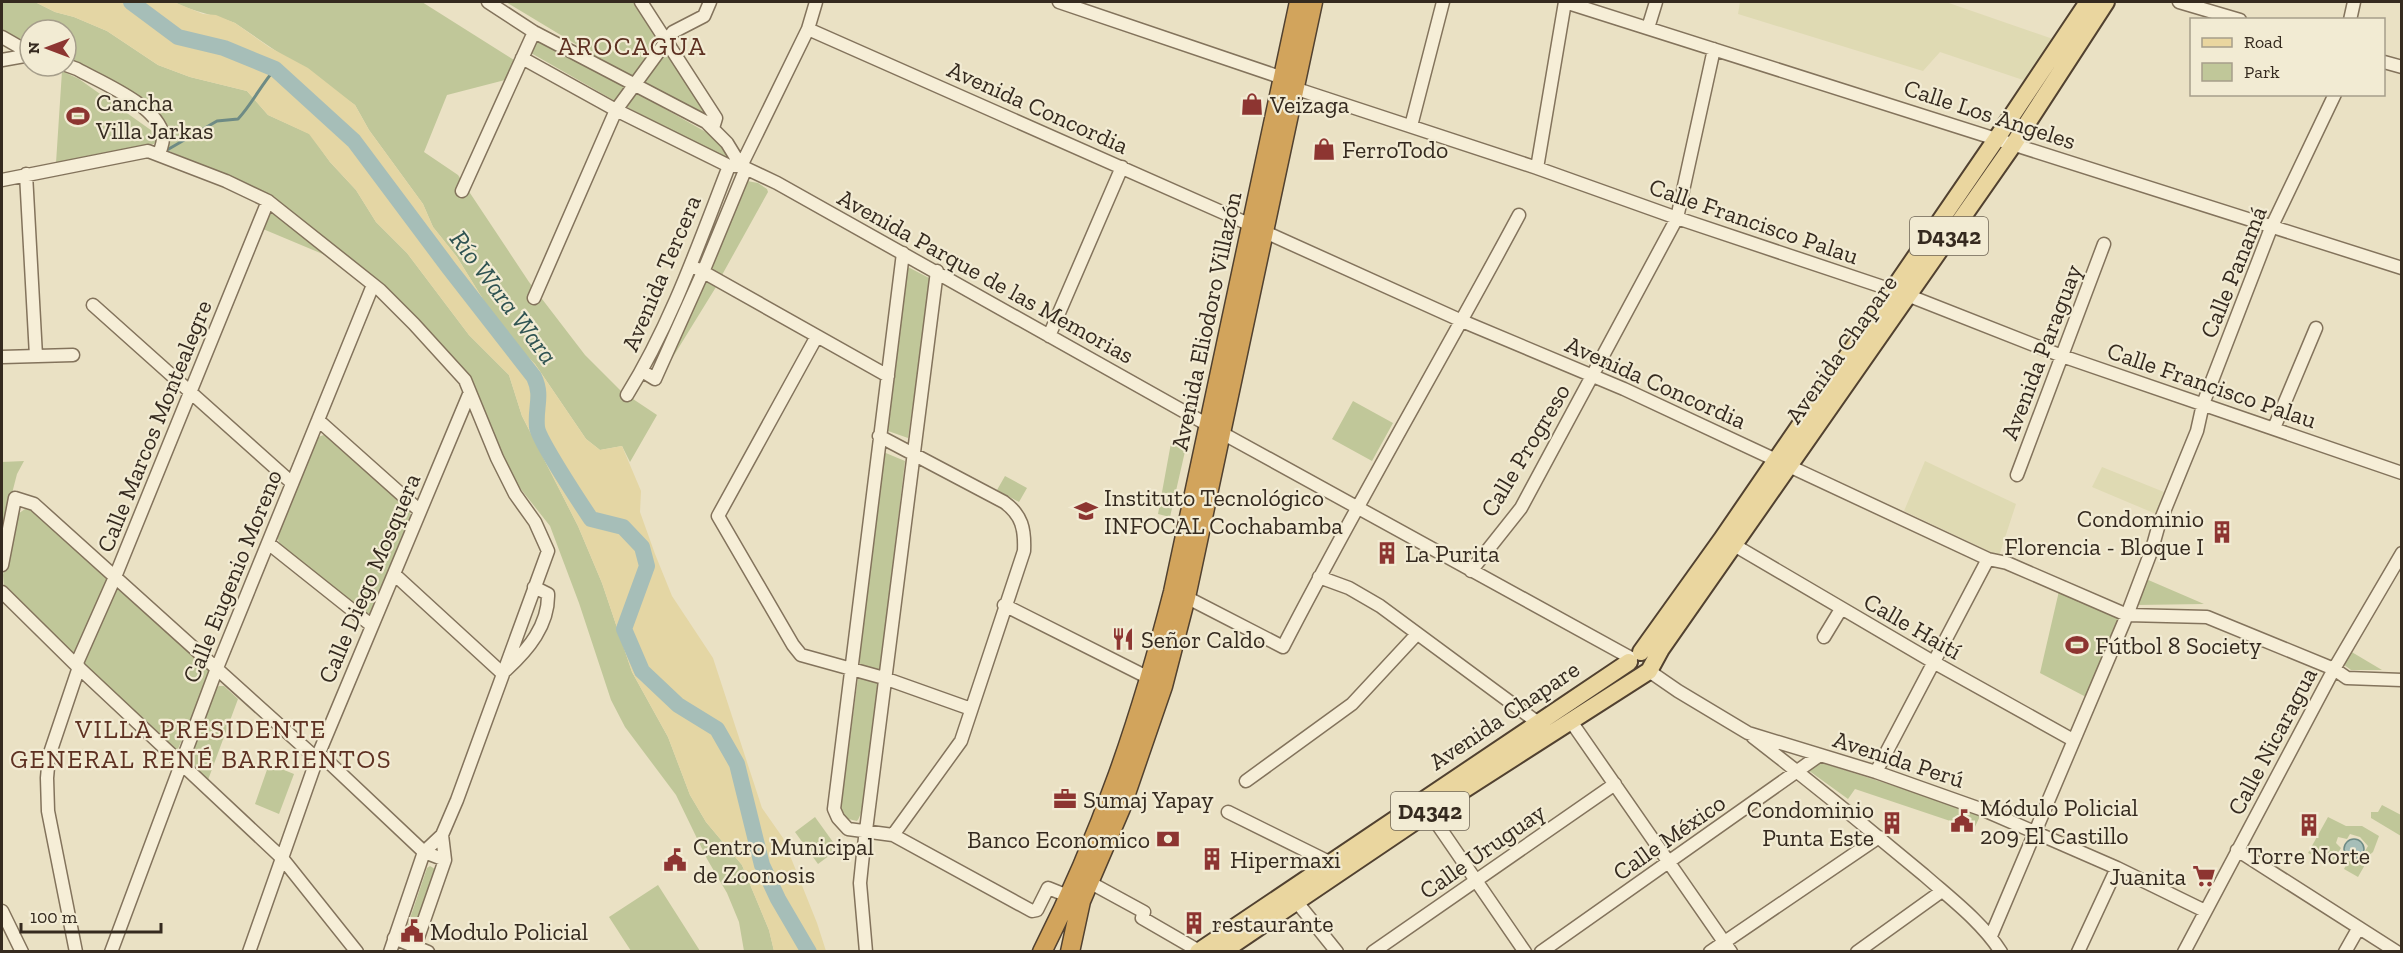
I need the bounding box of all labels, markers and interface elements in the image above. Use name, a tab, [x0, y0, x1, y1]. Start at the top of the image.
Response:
north arrow	[18, 18, 78, 78]
legend	[2190, 18, 2385, 96]
district label: AROCAGUA	[558, 30, 707, 62]
text: Road	[2244, 31, 2283, 53]
text: N	[24, 42, 43, 54]
street label: Avenida Concordia	[943, 54, 1133, 160]
text: Park	[2244, 61, 2280, 83]
street label: Calle Los Angeles	[1900, 73, 2080, 155]
place label: Cancha Villa Jarkas	[95, 88, 214, 145]
place label: Veizaga	[1269, 90, 1350, 119]
shop icon: Veizaga	[1239, 91, 1265, 117]
sports icon: Cancha Villa Jarkas	[65, 103, 91, 129]
place label: FerroTodo	[1342, 135, 1448, 164]
shop icon: FerroTodo	[1311, 136, 1337, 162]
street label: Calle Francisco Palau	[1646, 172, 1863, 271]
street label: Avenida Parque de las Memorias	[833, 182, 1139, 370]
street label: Avenida Eliodoro Villazón	[1164, 189, 1248, 453]
street label: Avenida Tercera	[615, 190, 707, 355]
street label: Calle Panamá	[2193, 202, 2273, 342]
road number: D4342	[1910, 217, 1988, 255]
water label: Río Wara Wara	[443, 224, 565, 370]
street label: Avenida Paraguay	[1994, 260, 2088, 444]
street label: Avenida Chapare	[1779, 269, 1903, 429]
street label: Calle Marcos Montealegre	[90, 296, 218, 556]
street label: Avenida Concordia	[1561, 329, 1751, 435]
street label: Calle Francisco Palau	[2104, 336, 2321, 435]
street label: Calle Progreso	[1474, 378, 1576, 522]
street label: Calle Eugenio Moreno	[176, 465, 288, 687]
street label: Calle Diego Mosquera	[312, 468, 426, 687]
place label: Instituto Tecnológico INFOCAL Cochabamba	[1104, 483, 1343, 540]
school or university icon: Instituto Tecnológico INFOCAL Cochabamba	[1073, 498, 1099, 524]
place label: Condominio Florencia - Bloque I	[2004, 504, 2204, 561]
building icon: Condominio Florencia - Bloque I	[2209, 519, 2235, 545]
place label: La Purita	[1405, 539, 1500, 568]
building icon: La Purita	[1374, 540, 1400, 566]
street label: Calle Haití	[1859, 586, 1967, 666]
place label: Señor Caldo	[1141, 625, 1265, 654]
restaurant icon: Señor Caldo	[1110, 626, 1136, 652]
place label: Fútbol 8 Society	[2095, 631, 2262, 660]
sports icon: Fútbol 8 Society	[2064, 632, 2090, 658]
street label: Avenida Chapare	[1423, 654, 1585, 776]
street label: Calle Nicaragua	[2221, 662, 2323, 820]
district label: VILLA PRESIDENTE GENERAL RENÉ BARRIENTOS	[10, 713, 392, 775]
street label: Avenida Perú	[1830, 724, 1969, 794]
place label: Sumaj Yapay	[1083, 785, 1214, 814]
office icon: Sumaj Yapay	[1052, 786, 1078, 812]
street label: Calle México	[1607, 788, 1731, 886]
road number: D4342	[1391, 792, 1469, 830]
place label: Módulo Policial 209 El Castillo	[1980, 793, 2138, 850]
place label: Condominio Punta Este	[1747, 795, 1874, 852]
street label: Calle Uruguay	[1414, 797, 1551, 905]
public building icon: Módulo Policial 209 El Castillo	[1949, 808, 1975, 834]
building icon: Condominio Punta Este	[1879, 810, 1905, 836]
building icon: Torre Norte	[2296, 812, 2322, 838]
place label: Banco Economico	[967, 825, 1150, 854]
bank icon: Banco Economico	[1155, 826, 1181, 852]
place label: Centro Municipal de Zoonosis	[693, 832, 874, 889]
place label: Torre Norte	[2248, 841, 2370, 870]
place label: Hipermaxi	[1230, 845, 1341, 874]
building icon: Hipermaxi	[1199, 846, 1225, 872]
public building icon: Centro Municipal de Zoonosis	[662, 847, 688, 873]
place label: Juanita	[2110, 862, 2186, 891]
supermarket icon: Juanita	[2191, 863, 2217, 889]
scale bar	[21, 896, 160, 934]
text: 100 m	[30, 906, 78, 928]
place label: restaurante	[1212, 909, 1333, 938]
building icon: restaurante	[1181, 910, 1207, 936]
place label: Modulo Policial	[430, 917, 588, 946]
public building icon: Modulo Policial	[399, 918, 425, 944]

